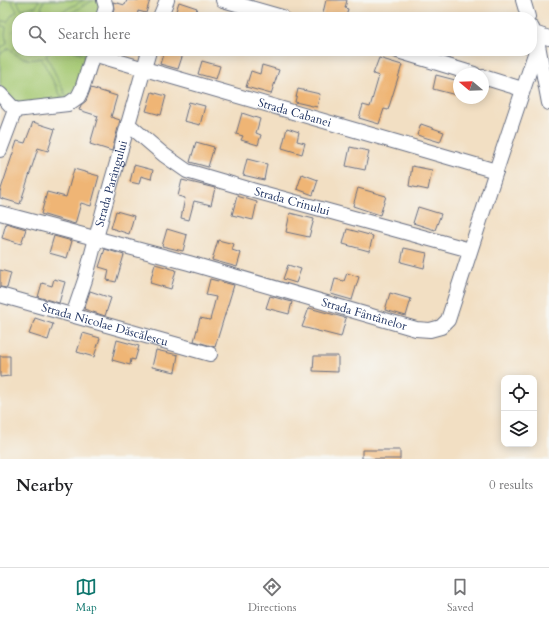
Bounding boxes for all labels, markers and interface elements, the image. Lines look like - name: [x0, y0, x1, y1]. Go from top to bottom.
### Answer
- search box: [12, 12, 537, 56]
- icon: search: [26, 23, 48, 45]
- text: Search here: [58, 24, 131, 44]
- north arrow: [453, 68, 489, 104]
- street label: Strada Cabanei: [256, 94, 334, 131]
- street label: Strada Parângului: [91, 138, 131, 229]
- street label: Strada Crinului: [253, 183, 332, 219]
- street label: Strada Fântânelor: [320, 294, 409, 334]
- street label: Strada Nicolae Dăscălescu: [40, 299, 170, 350]
- map controls: [501, 375, 537, 447]
- button: locate: [501, 375, 537, 411]
- button: layers: [501, 411, 537, 447]
- text: Nearby: [16, 474, 73, 497]
- text: 0 results: [489, 476, 533, 494]
- tab: Map: [75, 576, 97, 615]
- tab: Directions: [248, 576, 296, 615]
- tab: Saved: [447, 576, 474, 615]

